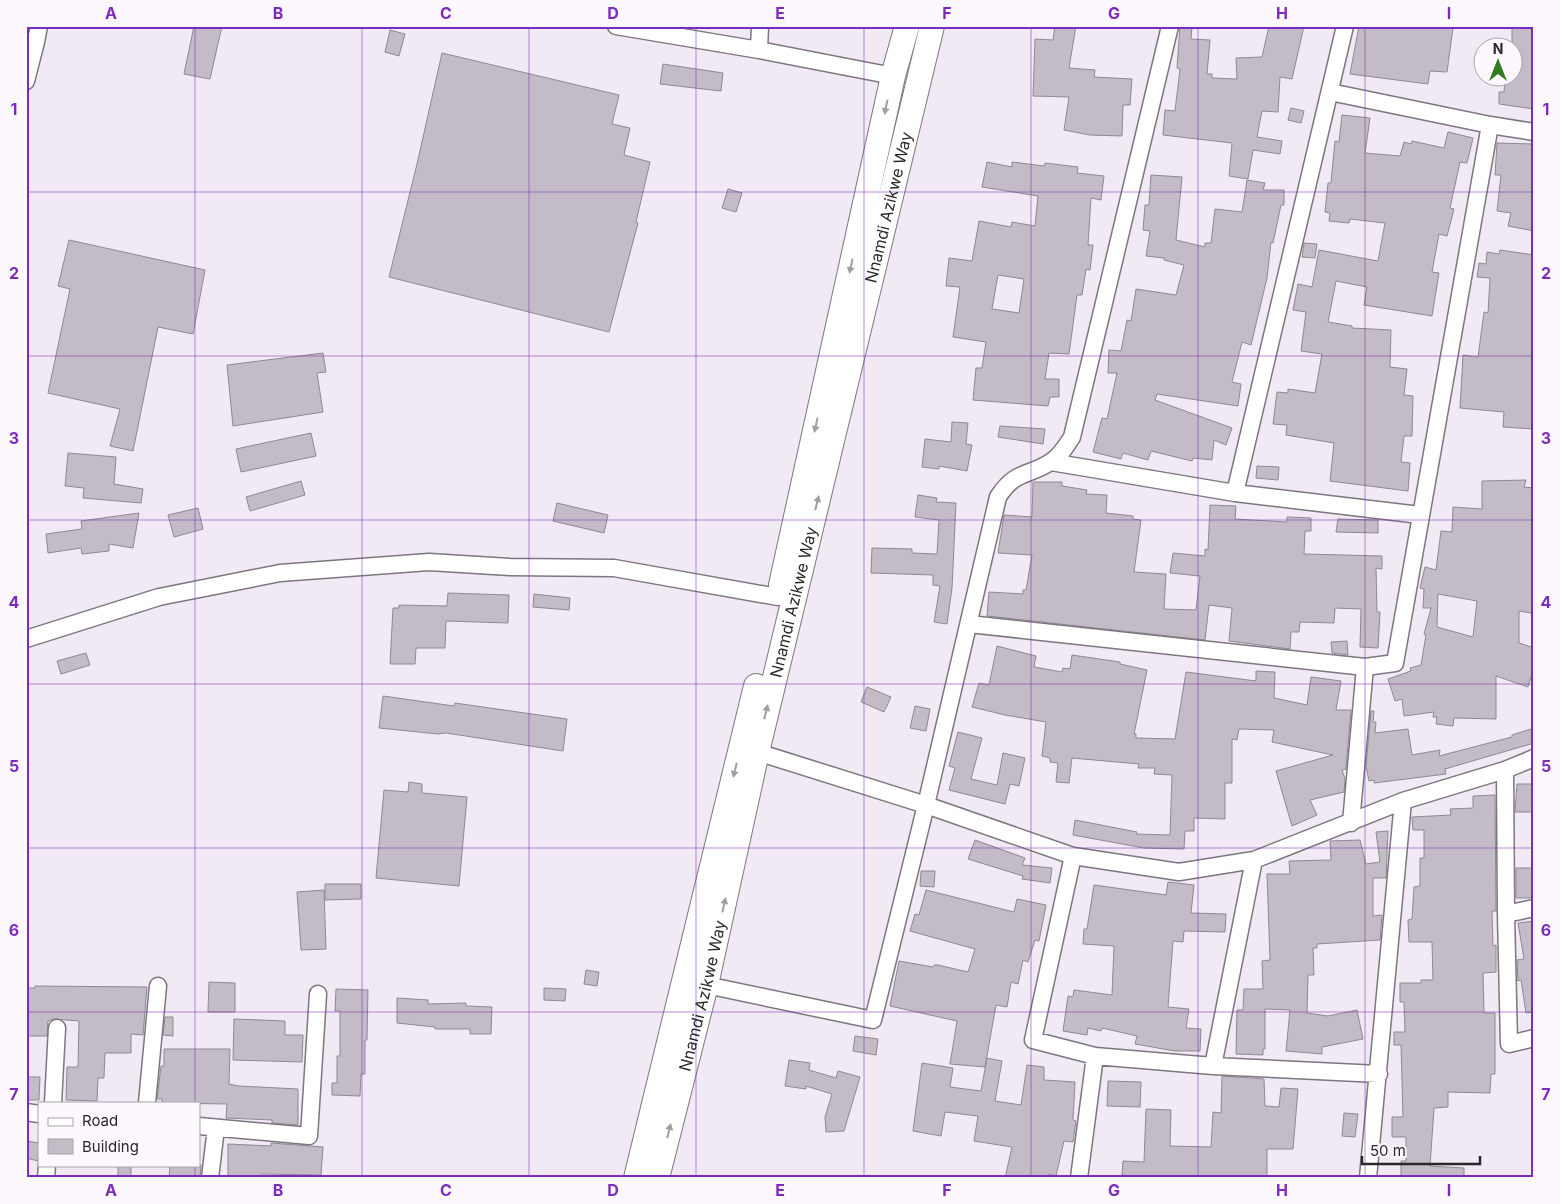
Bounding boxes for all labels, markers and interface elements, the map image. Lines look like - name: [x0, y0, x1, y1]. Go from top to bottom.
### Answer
- text: A: [105, 3, 117, 23]
- text: B: [273, 3, 283, 23]
- text: C: [440, 3, 452, 23]
- text: D: [607, 3, 619, 23]
- text: E: [775, 3, 785, 23]
- text: F: [942, 3, 952, 23]
- text: G: [1108, 3, 1120, 23]
- text: H: [1276, 3, 1288, 23]
- text: I: [1447, 3, 1451, 23]
- north arrow: [1472, 38, 1522, 88]
- text: N: [1493, 40, 1503, 57]
- text: 1: [11, 99, 17, 119]
- text: 1: [1543, 99, 1549, 119]
- one-way arrow: [882, 100, 890, 115]
- street label: Nnamdi Azikwe Way: [860, 130, 916, 285]
- one-way arrow: [847, 258, 855, 274]
- text: 2: [9, 263, 19, 283]
- text: 2: [1541, 263, 1551, 283]
- one-way arrow: [812, 417, 820, 432]
- text: 3: [9, 428, 19, 448]
- text: 3: [1541, 428, 1551, 448]
- one-way arrow: [813, 495, 821, 510]
- street label: Nnamdi Azikwe Way: [765, 524, 821, 679]
- text: 4: [9, 592, 20, 612]
- text: 4: [1541, 592, 1552, 612]
- one-way arrow: [763, 704, 771, 719]
- text: 5: [9, 756, 19, 776]
- text: 5: [1541, 756, 1551, 776]
- one-way arrow: [731, 763, 739, 778]
- one-way arrow: [720, 897, 728, 912]
- street label: Nnamdi Azikwe Way: [675, 918, 730, 1073]
- text: 6: [9, 920, 19, 940]
- text: 6: [1541, 920, 1551, 940]
- text: 7: [9, 1084, 19, 1104]
- text: 7: [1541, 1084, 1551, 1104]
- legend: [38, 1102, 200, 1166]
- text: Road: [82, 1111, 118, 1130]
- one-way arrow: [665, 1123, 673, 1138]
- scale bar: [1362, 1134, 1480, 1166]
- text: Building: [82, 1137, 139, 1156]
- text: 50 m: [1370, 1141, 1406, 1160]
- text: A: [105, 1180, 117, 1200]
- text: B: [273, 1180, 283, 1200]
- text: C: [440, 1180, 452, 1200]
- text: D: [607, 1180, 619, 1200]
- text: E: [775, 1180, 785, 1200]
- text: F: [942, 1180, 952, 1200]
- text: G: [1108, 1180, 1120, 1200]
- text: H: [1276, 1180, 1288, 1200]
- text: I: [1447, 1180, 1451, 1200]

